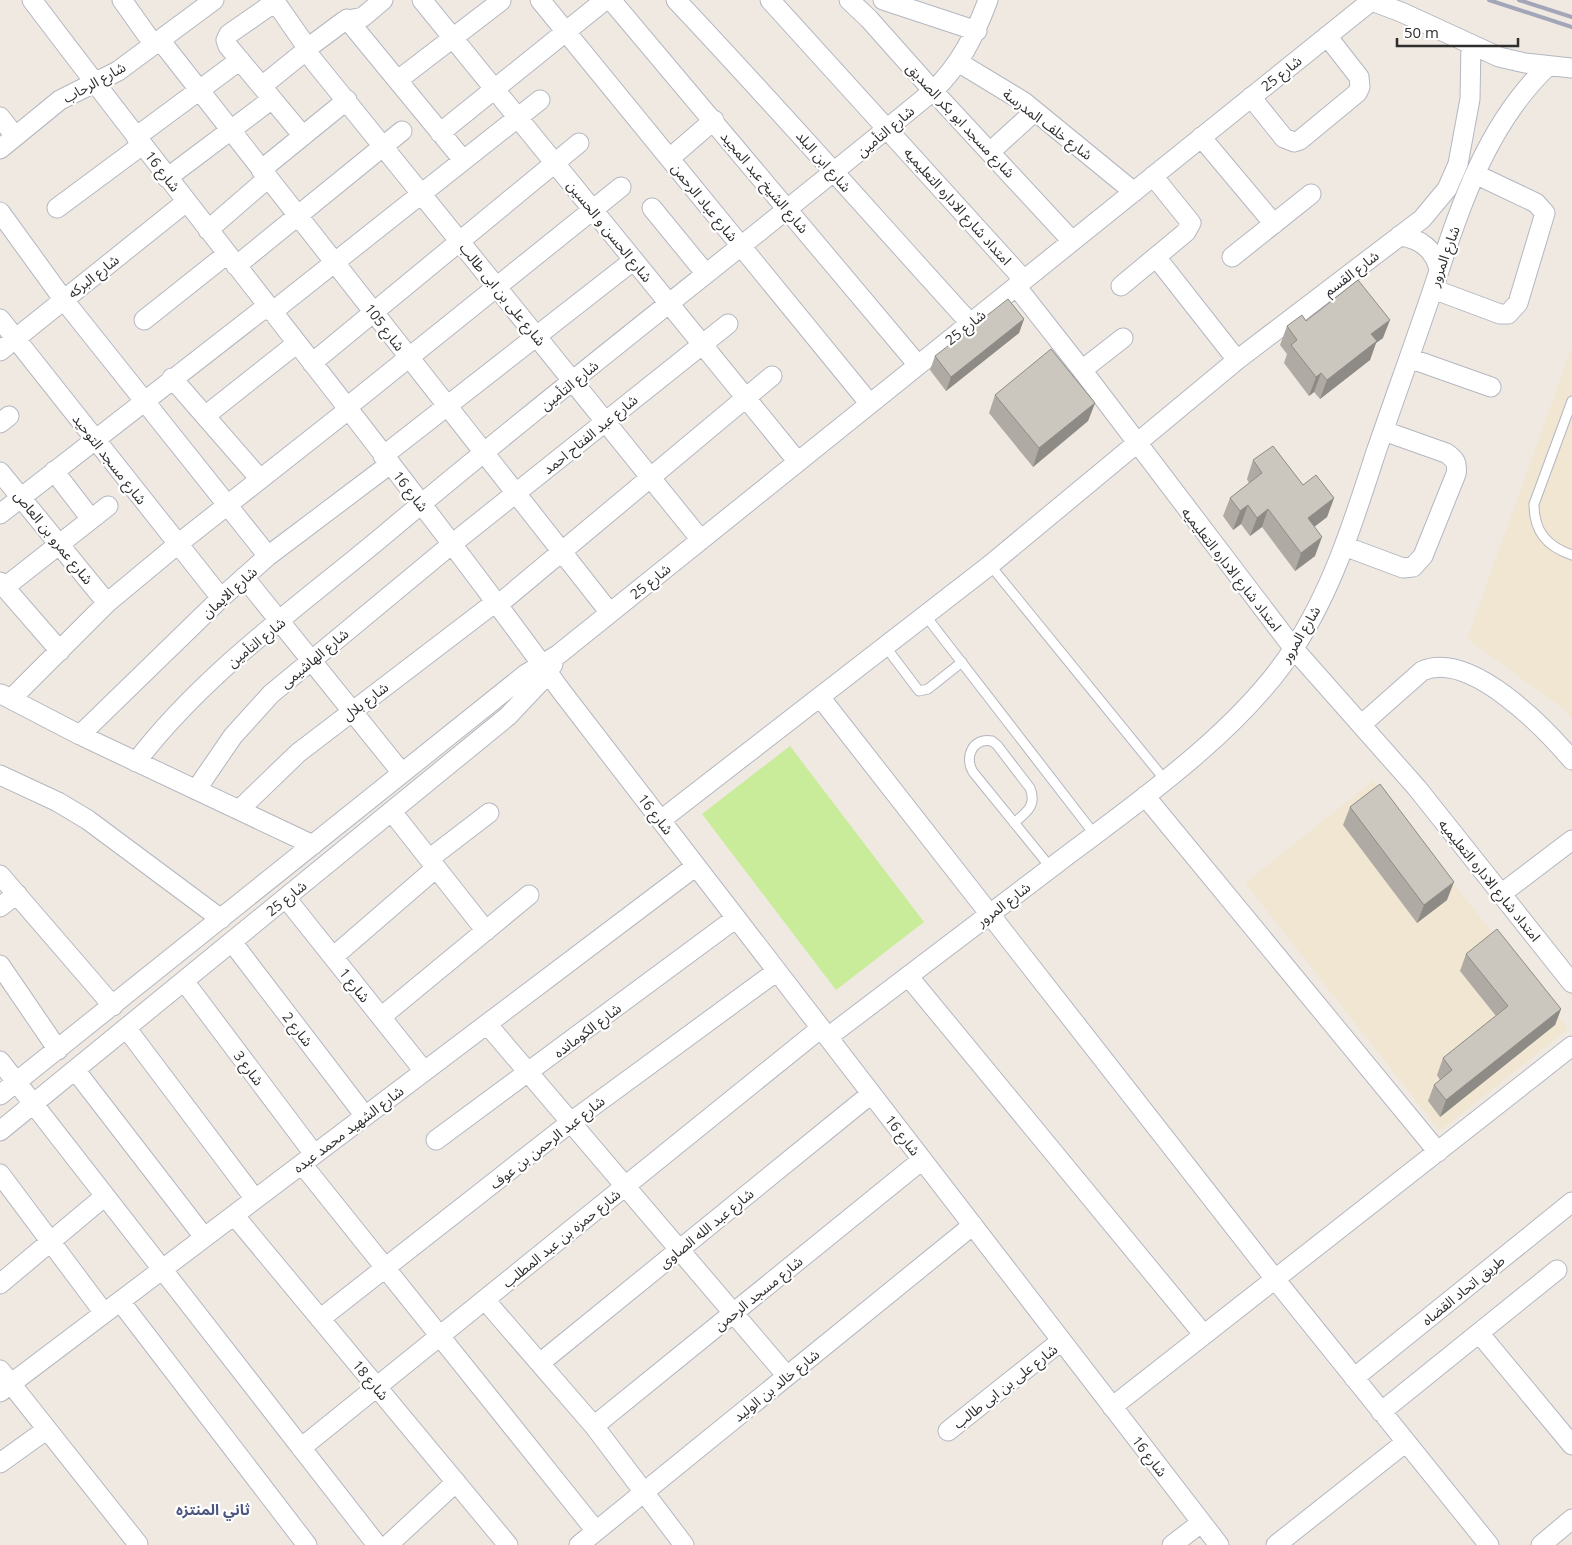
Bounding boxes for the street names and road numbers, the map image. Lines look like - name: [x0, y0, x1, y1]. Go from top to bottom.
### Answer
- street label: شارع 25: [1257, 51, 1306, 97]
- street label: شارع الرحاب: [59, 57, 130, 109]
- street label: شارع مسجد ابو بكر الصديق: [901, 58, 1019, 183]
- street label: شارع خلف المدرسة: [998, 84, 1097, 166]
- street label: شارع التأمين: [852, 101, 919, 162]
- street label: شارع ابن البلد: [791, 126, 856, 197]
- street label: شارع الشيخ عبد المجيد: [715, 127, 813, 238]
- street label: امتداد شارع الاداره التعليميه: [898, 143, 1016, 270]
- street label: شارع 16: [139, 147, 185, 197]
- street label: شارع عباد الرحمن: [666, 159, 743, 246]
- street label: شارع الحسن و الحسين: [562, 176, 657, 287]
- street label: شارع المرور: [1424, 223, 1466, 290]
- street label: شارع على بن ابى طالب: [454, 239, 550, 351]
- street label: شارع القسم: [1319, 246, 1384, 302]
- street label: شارع البركه: [63, 250, 124, 304]
- street label: شارع 105: [359, 299, 409, 356]
- street label: شارع 25: [941, 305, 990, 351]
- street label: شارع التأمين: [536, 356, 603, 416]
- street label: شارع عبد الفتاح احمد: [539, 390, 643, 480]
- street label: شارع مسجد التوحيد: [67, 410, 151, 509]
- street label: شارع 16: [387, 467, 433, 517]
- street label: شارع عمرو بن العاص: [9, 486, 98, 589]
- street label: امتداد شارع الاداره التعليميه: [1176, 503, 1286, 636]
- street label: شارع 25: [626, 559, 675, 605]
- street label: شارع الايمان: [197, 562, 262, 623]
- street label: شارع المرور: [1275, 602, 1326, 668]
- street label: شارع التأمين: [223, 613, 290, 673]
- street label: شارع الهاشيمى: [276, 624, 353, 694]
- street label: شارع بلال: [338, 678, 393, 726]
- street label: شارع 16: [632, 790, 678, 840]
- street label: امتداد شارع الاداره التعليميه: [1433, 815, 1545, 946]
- street label: شارع 25: [262, 876, 311, 922]
- street label: شارع المرور: [971, 877, 1035, 933]
- street label: شارع 1: [334, 964, 375, 1007]
- street label: شارع الكومانده: [549, 998, 626, 1063]
- street label: شارع 2: [277, 1008, 317, 1051]
- street label: شارع 3: [228, 1047, 268, 1090]
- street label: شارع الشهيد محمد عبده: [289, 1081, 408, 1178]
- street label: شارع عبد الرحمن بن عوف: [486, 1091, 610, 1194]
- street label: شارع 16: [879, 1111, 925, 1161]
- street label: شارع حمزه بن عبد المطلب: [498, 1184, 625, 1293]
- street label: شارع عبد الله الصاوى: [655, 1184, 759, 1274]
- street label: شارع مسجد الرحمن: [710, 1251, 807, 1336]
- street label: طريق اتحاد القضاه: [1418, 1251, 1509, 1330]
- street label: شارع على بن ابى طالب: [949, 1339, 1062, 1434]
- street label: شارع خالد بن الوليد: [729, 1344, 824, 1427]
- street label: شارع 18: [347, 1356, 393, 1405]
- street label: شارع 16: [1126, 1432, 1172, 1482]

